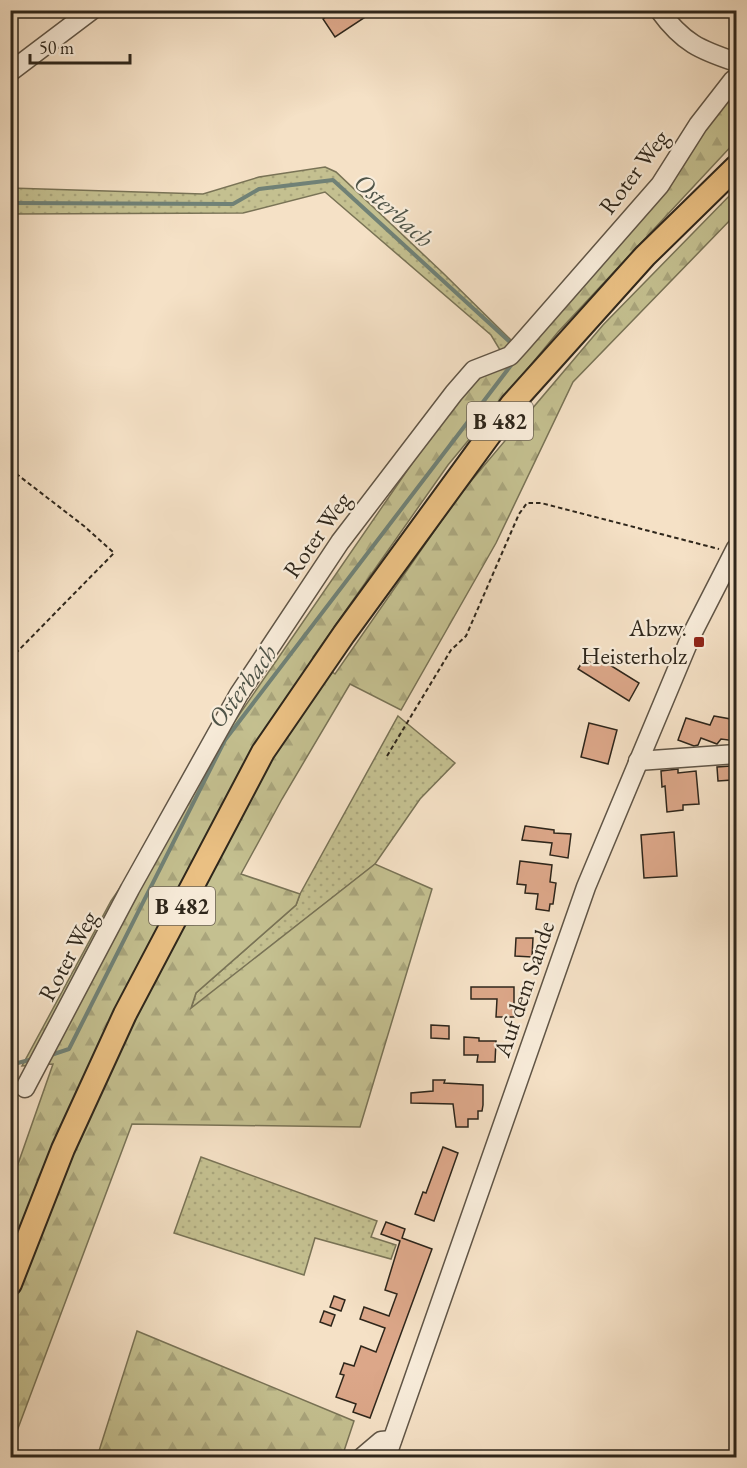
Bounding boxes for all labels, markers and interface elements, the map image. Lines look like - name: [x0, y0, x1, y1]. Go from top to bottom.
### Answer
- scale bar: [30, 27, 130, 65]
- text: 50 m: [39, 36, 74, 59]
- street label: Roter Weg: [592, 123, 676, 220]
- water label: Osterbach: [347, 165, 441, 255]
- road number: B 482: [467, 402, 533, 440]
- street label: Roter Weg: [276, 485, 358, 584]
- place label: Abzw. Heisterholz: [581, 612, 687, 671]
- marker: Abzw. Heisterholz: [692, 635, 706, 649]
- water label: Osterbach: [199, 637, 285, 735]
- road number: B 482: [149, 887, 215, 925]
- street label: Roter Weg: [31, 905, 105, 1006]
- street label: Auf dem Sande: [485, 917, 561, 1062]

